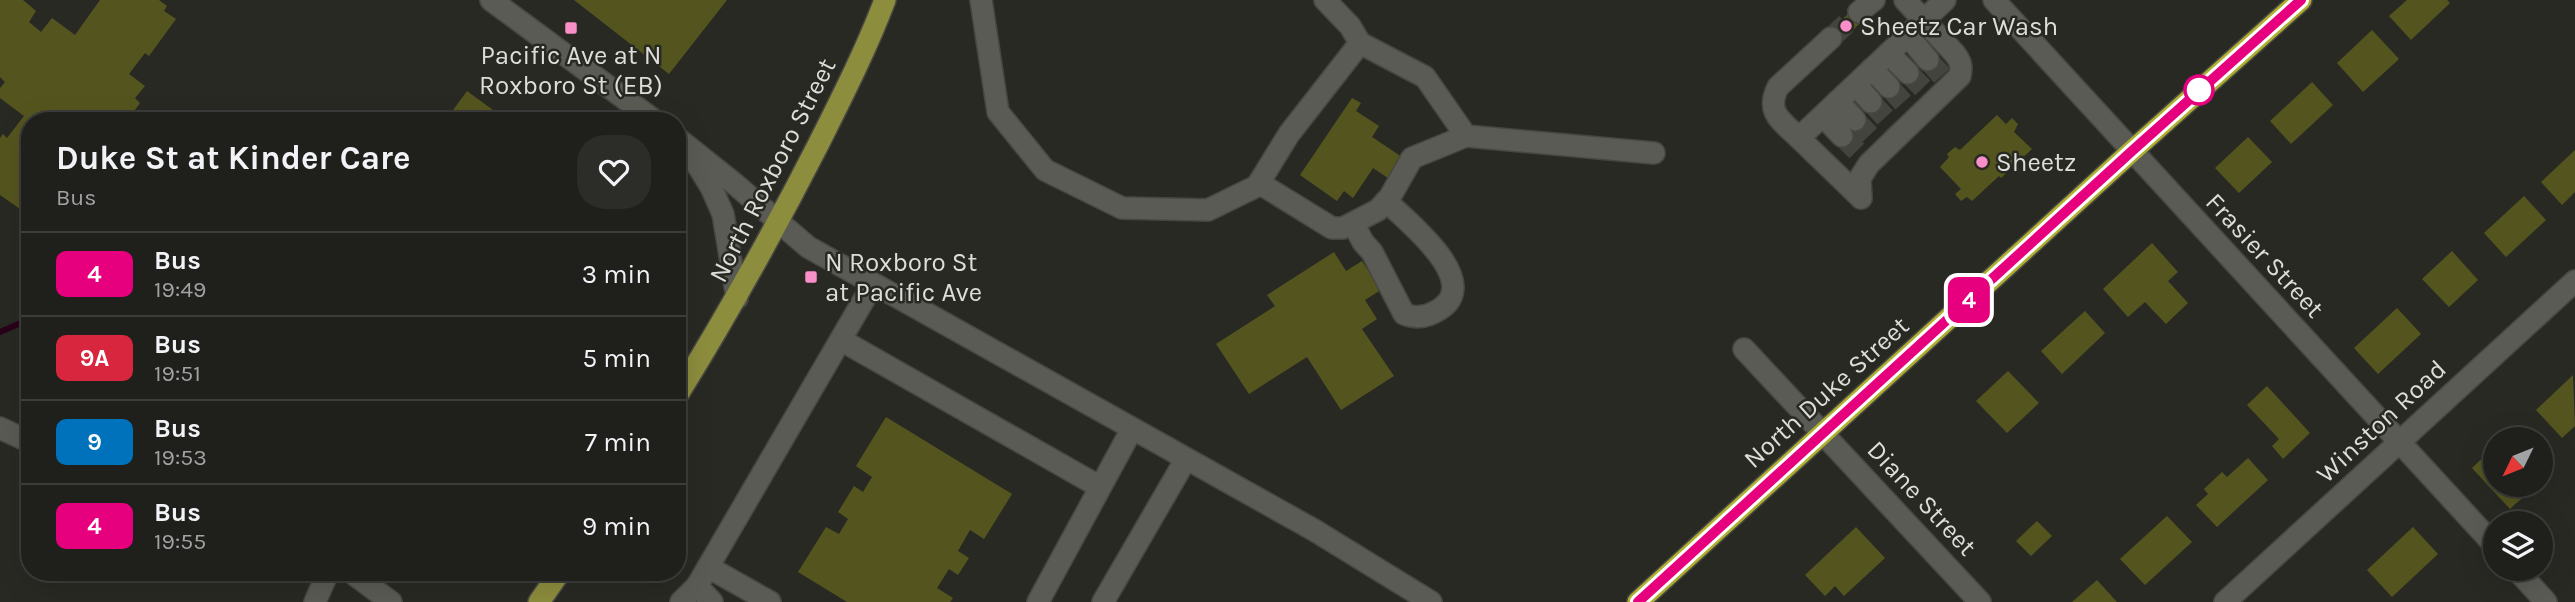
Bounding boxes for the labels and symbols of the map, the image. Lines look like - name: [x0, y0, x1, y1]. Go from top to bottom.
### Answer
- place label: Sheetz Car Wash: [1860, 11, 2058, 42]
- marker: Sheetz Car Wash: [1838, 18, 1854, 34]
- marker: Pacific Ave at N Roxboro St (EB): [563, 20, 579, 36]
- place label: Pacific Ave at N Roxboro St (EB): [479, 40, 663, 101]
- street label: North Roxboro Street: [703, 53, 842, 287]
- unlabelled marker: [2184, 75, 2214, 105]
- place label: Sheetz: [1996, 147, 2076, 178]
- marker: Sheetz: [1974, 154, 1990, 170]
- street label: Frasier Street: [2199, 187, 2330, 324]
- place label: N Roxboro St at Pacific Ave: [825, 247, 982, 308]
- marker: N Roxboro St at Pacific Ave: [803, 269, 819, 285]
- line badge: 4: [1946, 277, 1992, 323]
- street label: North Duke Street: [1737, 310, 1915, 475]
- street label: Winston Road: [2310, 353, 2453, 489]
- north arrow: [2483, 427, 2553, 497]
- street label: Diane Street: [1861, 434, 1983, 562]

